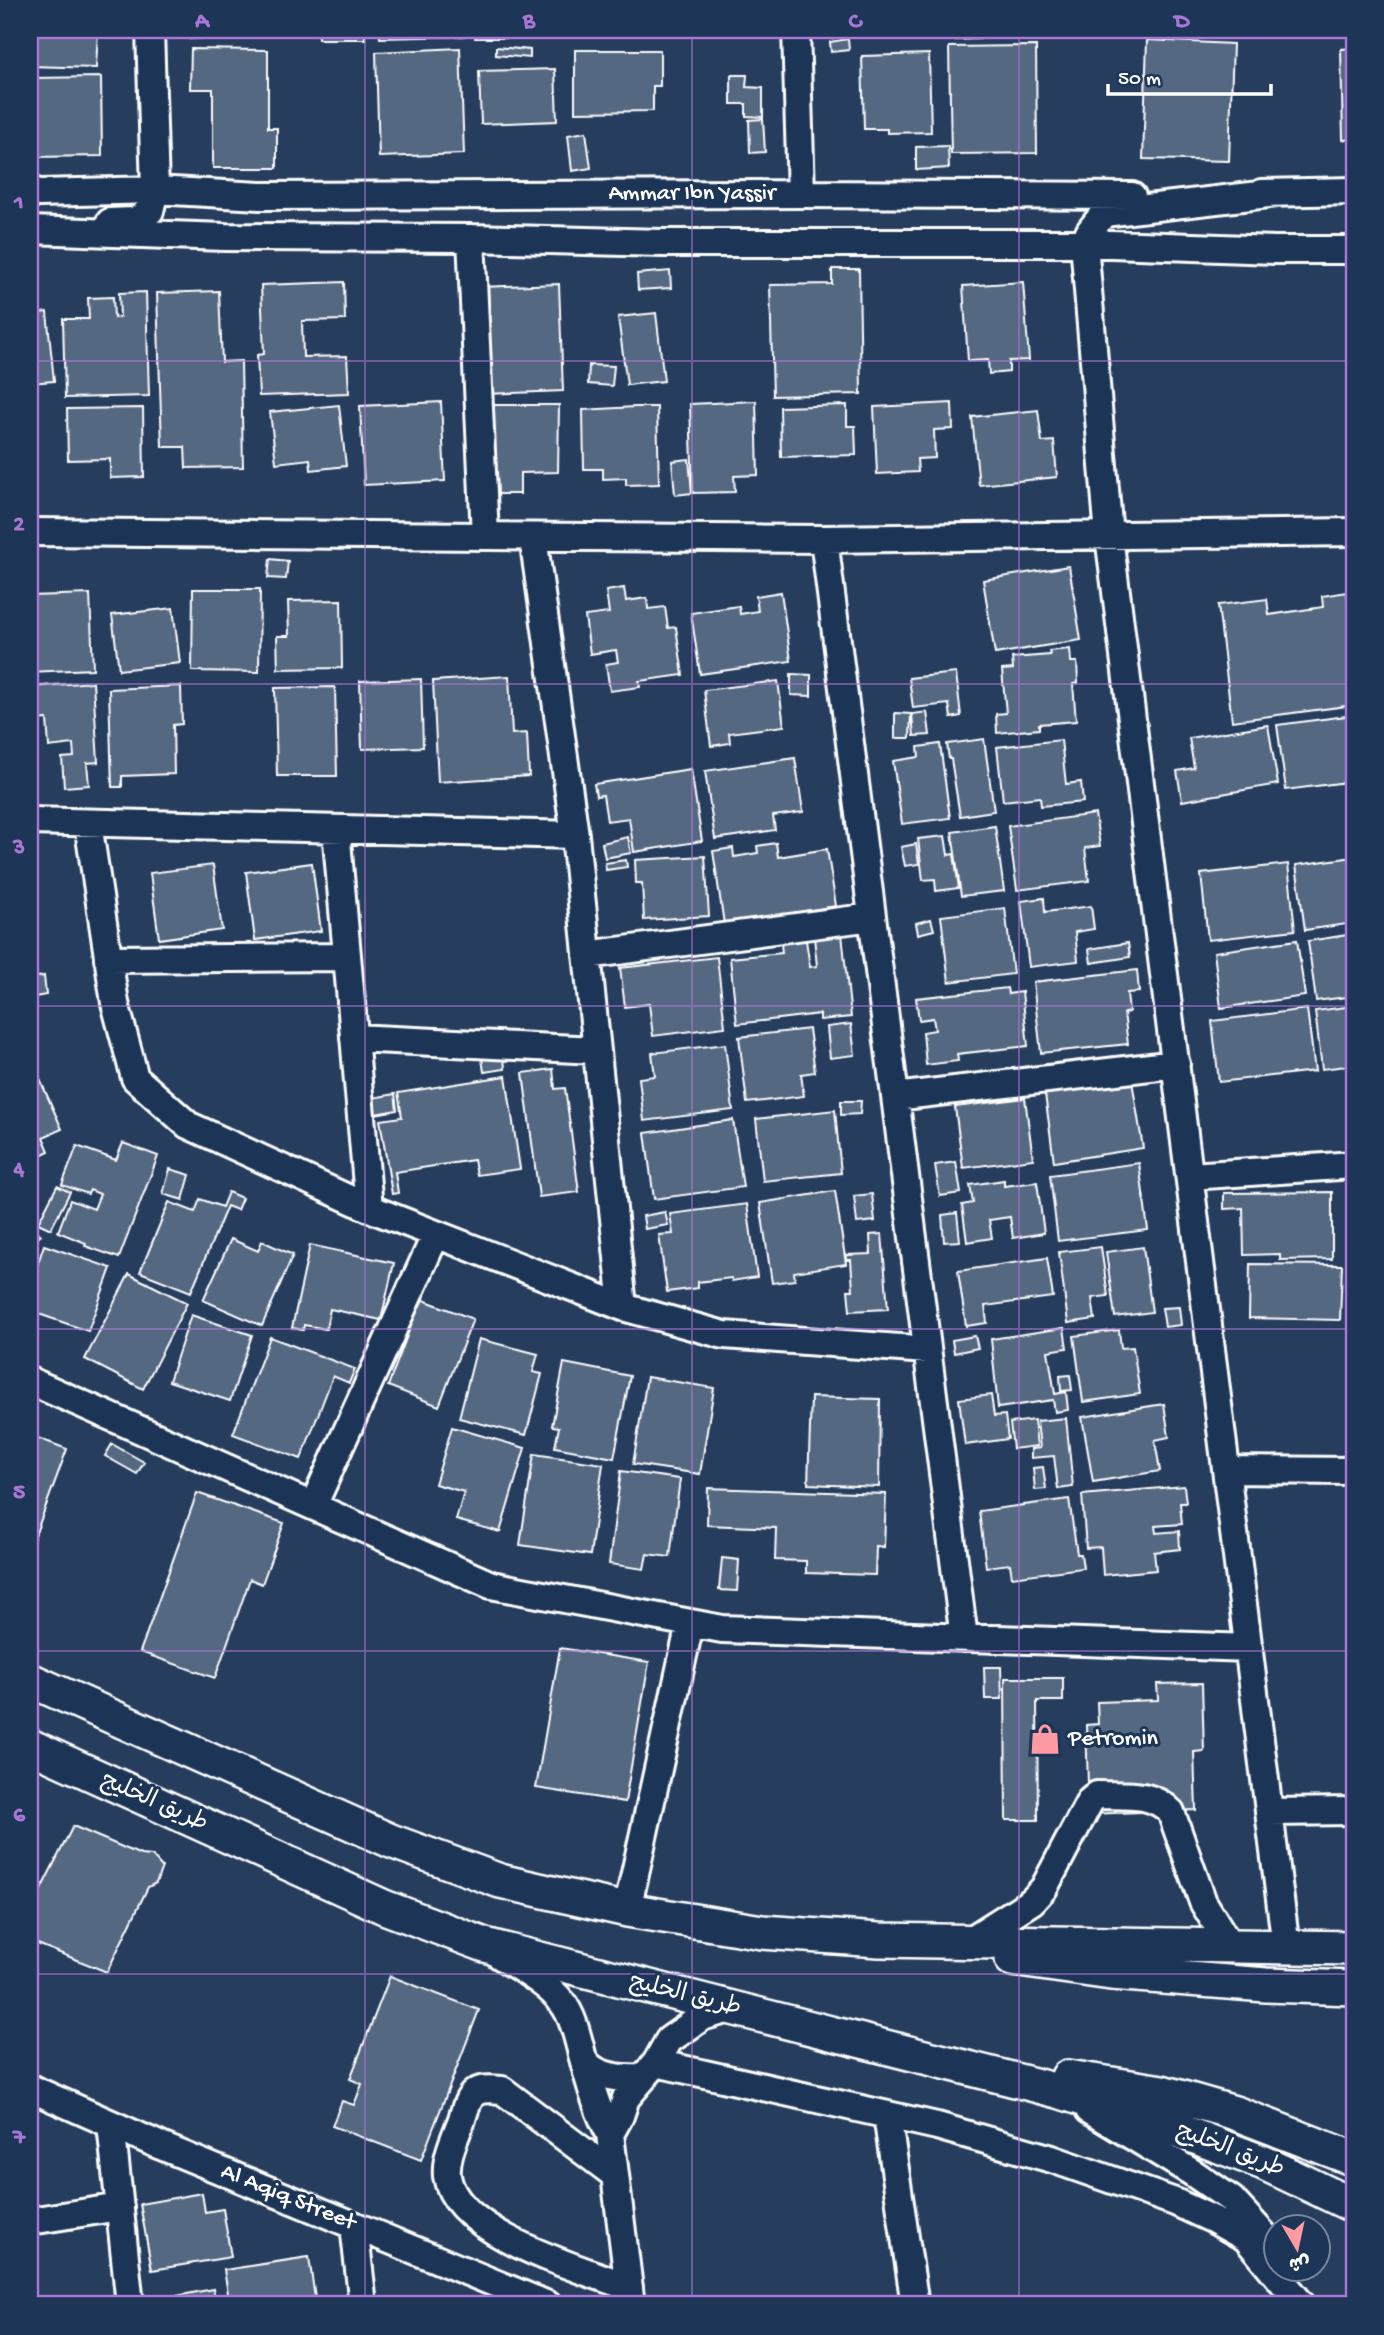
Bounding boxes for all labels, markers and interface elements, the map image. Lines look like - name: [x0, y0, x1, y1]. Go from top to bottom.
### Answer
- text: A: [194, 9, 210, 36]
- text: B: [522, 9, 536, 36]
- text: C: [849, 9, 864, 36]
- text: D: [1173, 9, 1191, 36]
- scale bar: [1108, 52, 1270, 96]
- text: 50 m: [1118, 68, 1161, 93]
- street label: Ammar Ibn Yassir: [608, 180, 778, 209]
- text: 1: [13, 190, 24, 217]
- text: 2: [13, 512, 25, 539]
- text: 3: [12, 835, 25, 862]
- text: 4: [13, 1157, 25, 1184]
- text: 5: [13, 1480, 25, 1507]
- shop icon: Petromin: [1028, 1722, 1062, 1756]
- place label: Petromin: [1067, 1725, 1159, 1754]
- street label: طريق الخليج: [96, 1767, 212, 1839]
- text: 6: [13, 1803, 26, 1830]
- street label: طريق الخليج: [626, 1968, 744, 2024]
- street label: طريق الخليج: [1172, 2117, 1288, 2185]
- text: 7: [12, 2125, 26, 2152]
- street label: Al Aqiq Street: [216, 2158, 362, 2239]
- north arrow: [1262, 2212, 1332, 2282]
- text: ش: [1287, 2248, 1311, 2274]

